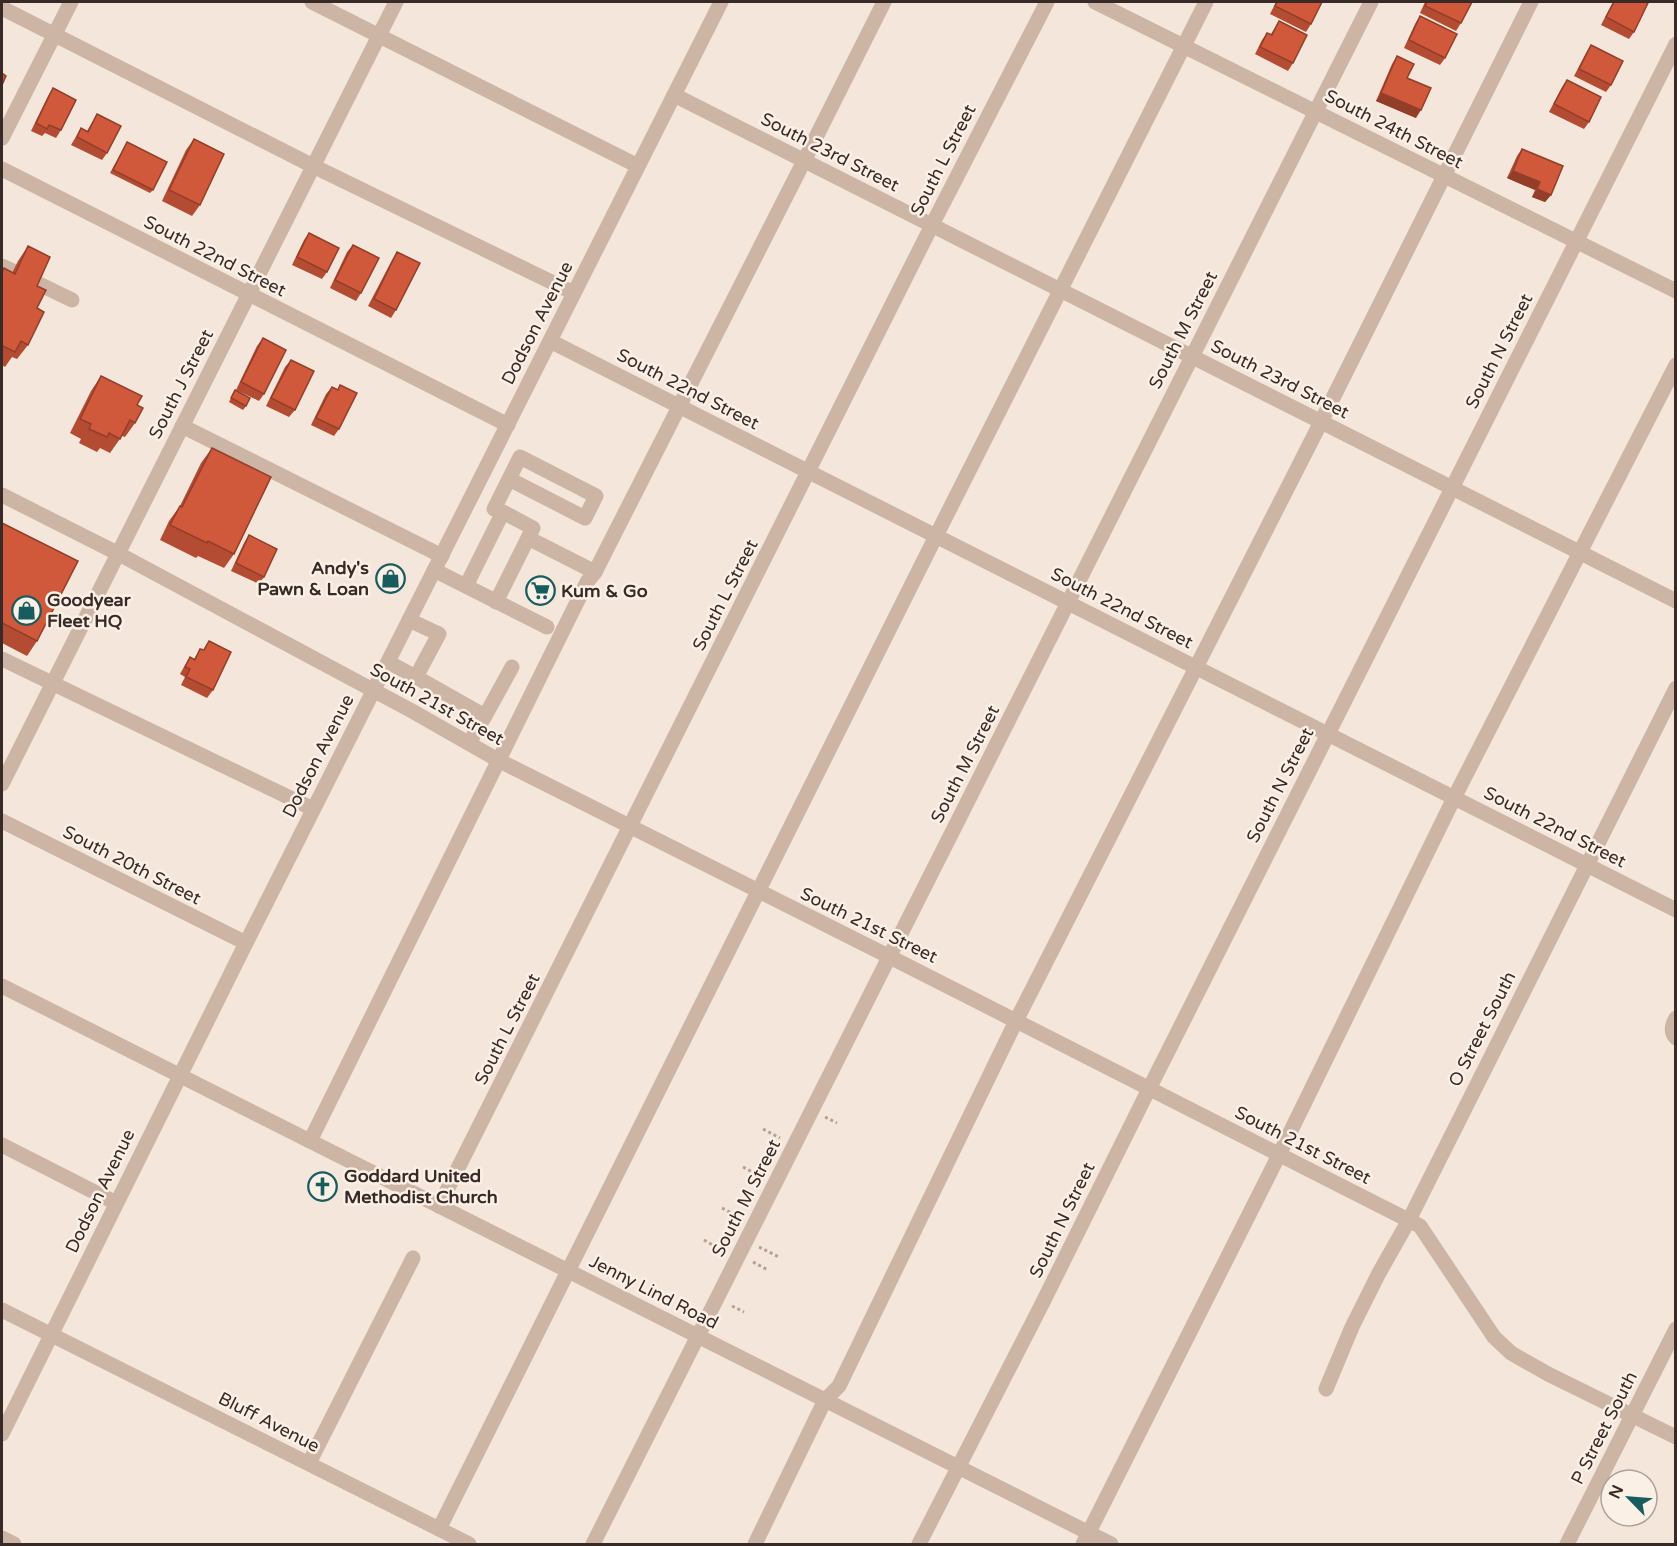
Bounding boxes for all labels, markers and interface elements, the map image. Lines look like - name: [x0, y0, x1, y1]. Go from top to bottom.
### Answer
- street label: South 24th Street: [1321, 85, 1467, 173]
- street label: South L Street: [906, 101, 981, 219]
- street label: South 23rd Street: [757, 108, 903, 196]
- street label: South 22nd Street: [140, 211, 290, 301]
- street label: Dodson Avenue: [497, 258, 577, 388]
- street label: South M Street: [1144, 267, 1222, 392]
- street label: South N Street: [1461, 290, 1537, 412]
- street label: South J Street: [144, 325, 218, 442]
- street label: South 23rd Street: [1207, 335, 1353, 423]
- street label: South 22nd Street: [613, 344, 763, 434]
- street label: South L Street: [688, 536, 763, 654]
- place label: Andy's Pawn & Loan: [257, 557, 369, 600]
- shop icon: Andy's Pawn & Loan: [374, 562, 406, 594]
- street label: South 22nd Street: [1047, 563, 1197, 653]
- supermarket icon: Kum & Go: [524, 575, 556, 607]
- place label: Kum & Go: [561, 580, 648, 602]
- place label: Goodyear Fleet HQ: [47, 589, 132, 632]
- shop icon: Goodyear Fleet HQ: [10, 594, 42, 626]
- street label: South 21st Street: [366, 658, 508, 750]
- street label: Dodson Avenue: [278, 691, 358, 821]
- street label: South M Street: [926, 701, 1004, 826]
- street label: South N Street: [1242, 724, 1318, 846]
- street label: South 22nd Street: [1480, 782, 1630, 872]
- street label: South 20th Street: [59, 821, 205, 909]
- street label: South 21st Street: [797, 882, 941, 968]
- street label: O Street South: [1444, 968, 1520, 1090]
- street label: South L Street: [470, 970, 545, 1088]
- street label: South 21st Street: [1231, 1101, 1375, 1189]
- street label: Dodson Avenue: [60, 1125, 140, 1257]
- street label: South M Street: [707, 1135, 785, 1260]
- street label: South N Street: [1024, 1158, 1100, 1281]
- place label: Goddard United Methodist Church: [344, 1165, 498, 1208]
- church icon: Goddard United Methodist Church: [307, 1170, 339, 1202]
- street label: Jenny Lind Road: [586, 1250, 722, 1334]
- street label: P Street South: [1566, 1368, 1642, 1488]
- street label: Bluff Avenue: [215, 1387, 323, 1457]
- north arrow: [1599, 1468, 1659, 1528]
- text: N: [1605, 1482, 1628, 1502]

